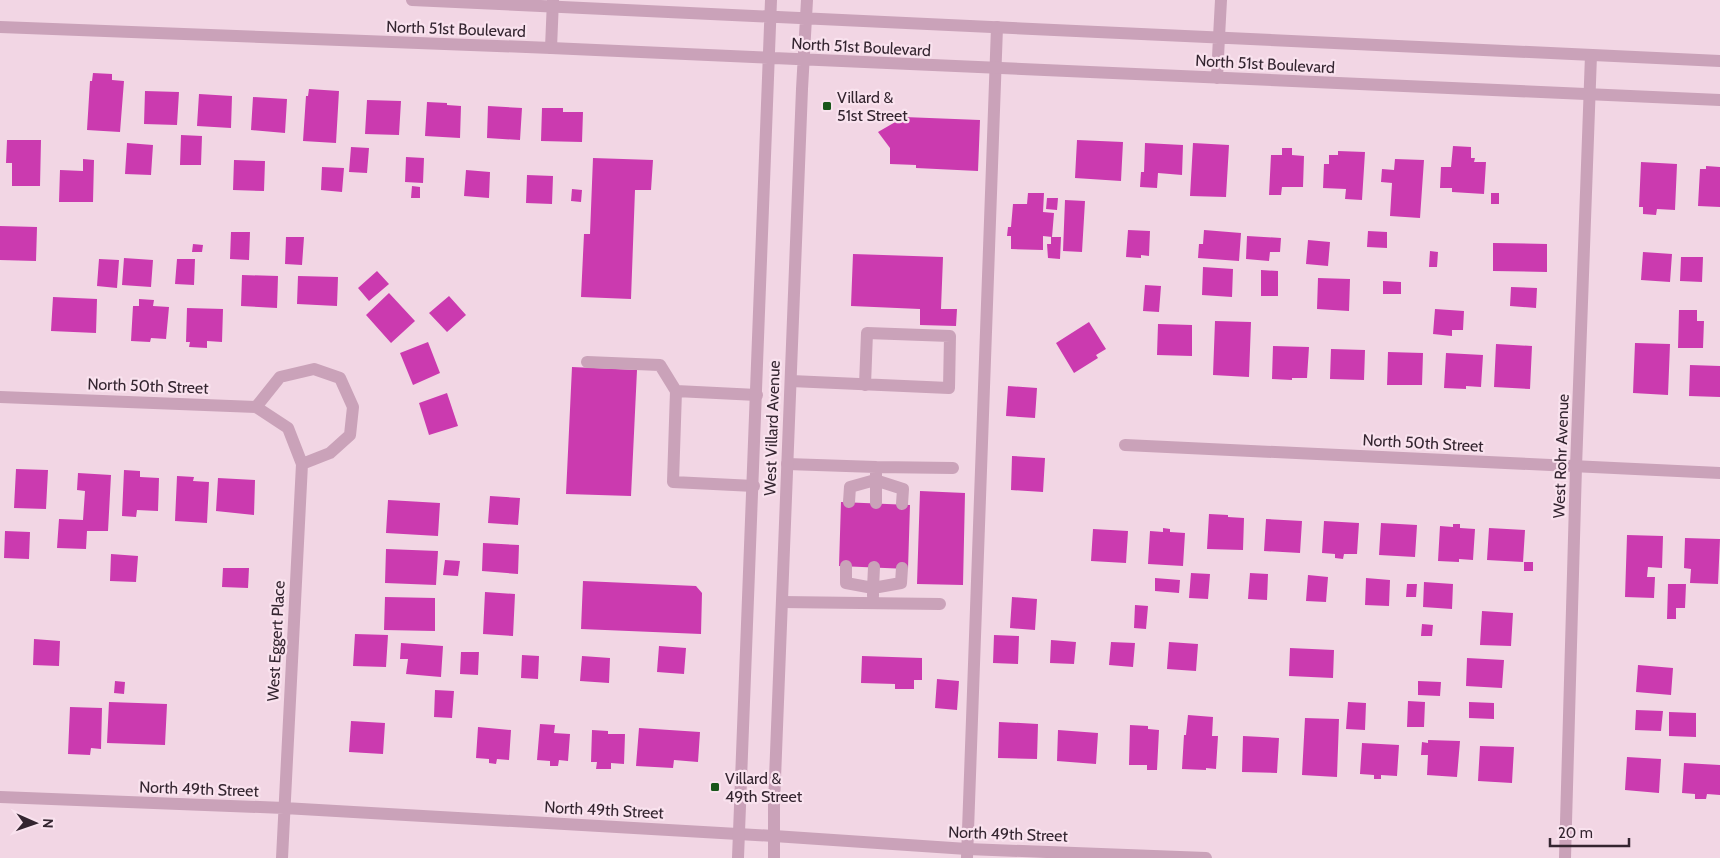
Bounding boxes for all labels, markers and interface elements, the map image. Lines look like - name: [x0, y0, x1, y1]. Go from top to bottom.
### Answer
- street label: North 51st Boulevard: [386, 17, 526, 41]
- street label: North 51st Boulevard: [791, 34, 931, 60]
- street label: North 51st Boulevard: [1195, 51, 1335, 77]
- place label: Villard & 51st Street: [837, 88, 908, 125]
- marker: Villard & 51st Street: [821, 100, 833, 112]
- street label: West Villard Avenue: [760, 360, 784, 496]
- street label: North 50th Street: [87, 374, 209, 398]
- street label: West Rohr Avenue: [1549, 393, 1573, 519]
- street label: North 50th Street: [1362, 430, 1485, 456]
- street label: West Eggert Place: [263, 580, 289, 702]
- place label: Villard & 49th Street: [725, 769, 803, 806]
- street label: North 49th Street: [139, 777, 260, 801]
- marker: Villard & 49th Street: [709, 781, 721, 793]
- street label: North 49th Street: [544, 797, 665, 823]
- north arrow: [10, 798, 60, 848]
- scale bar: [1550, 816, 1629, 848]
- text: N: [39, 818, 57, 829]
- street label: North 49th Street: [948, 822, 1069, 846]
- text: 20 m: [1558, 824, 1593, 842]

